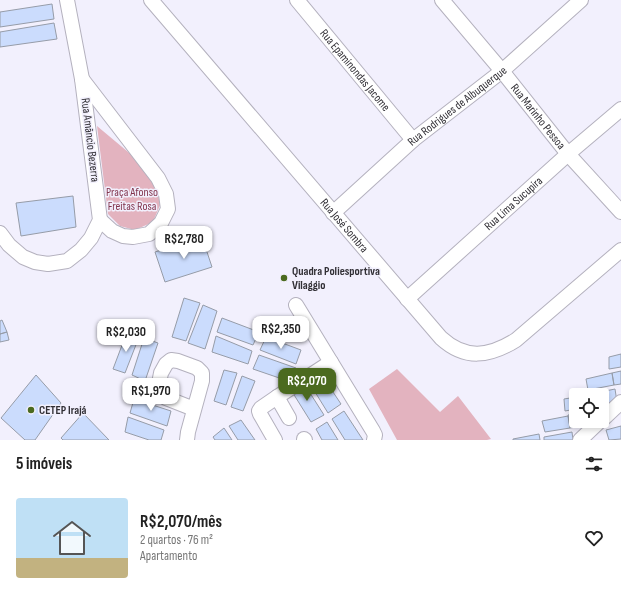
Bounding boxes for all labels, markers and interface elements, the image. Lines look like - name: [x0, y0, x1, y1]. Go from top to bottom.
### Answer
- street label: Rua Epaminondas Jacome: [317, 26, 394, 114]
- street label: Rua Rodrigues de Albuquerque: [404, 63, 510, 149]
- street label: Rua Marinho Pessoa: [507, 81, 569, 153]
- street label: Rua Amâncio Bezerra: [77, 97, 103, 183]
- street label: Rua Lima Sucupira: [481, 173, 546, 233]
- park label: Praça Afonso Freitas Rosa: [106, 185, 158, 214]
- street label: Rua José Sombra: [317, 195, 372, 256]
- pin: R$2,780: [147, 226, 221, 260]
- text: R$2,780: [164, 231, 204, 247]
- place label: Quadra Poliesportiva Vilaggio: [292, 264, 380, 293]
- marker: Quadra Poliesportiva Vilaggio: [279, 273, 289, 283]
- pin: R$2,350: [244, 316, 318, 350]
- pin: R$2,030: [89, 319, 163, 353]
- text: R$2,350: [261, 321, 301, 337]
- text: R$2,030: [106, 324, 146, 340]
- pin: R$2,070: [270, 368, 344, 402]
- text: R$2,070: [287, 373, 327, 389]
- pin: R$1,970: [114, 378, 188, 412]
- text: R$1,970: [131, 383, 171, 399]
- map controls: [569, 388, 609, 428]
- button: locate: [569, 388, 609, 428]
- place label: CETEP Irajá: [39, 403, 87, 418]
- marker: CETEP Irajá: [26, 405, 36, 415]
- icon: filters: [583, 453, 605, 475]
- text: 5 imóveis: [16, 454, 72, 474]
- text: R$2,070/mês: [140, 512, 222, 532]
- icon: home: [48, 514, 96, 562]
- icon: heart: [583, 527, 605, 549]
- text: 2 quartos · 76 m²: [140, 532, 213, 548]
- text: Apartamento: [140, 548, 197, 564]

